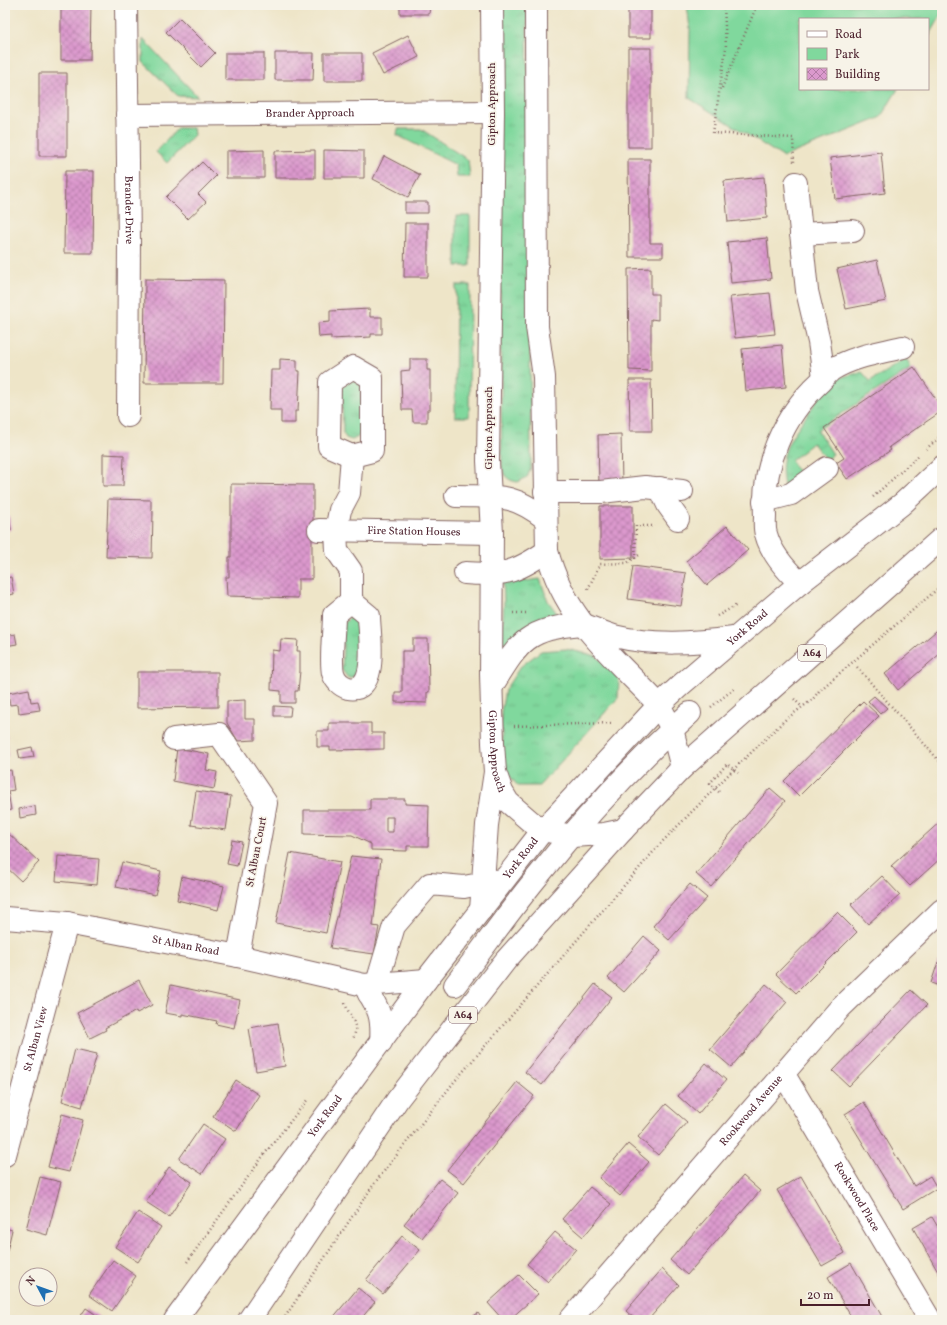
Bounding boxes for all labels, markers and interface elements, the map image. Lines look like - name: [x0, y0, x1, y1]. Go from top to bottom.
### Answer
- legend: [799, 18, 929, 90]
- text: Road: [835, 27, 862, 43]
- text: Park: [835, 47, 860, 63]
- street label: Gipton Approach: [485, 62, 500, 146]
- text: Building: [835, 67, 880, 83]
- street label: Brander Approach: [265, 106, 355, 121]
- street label: Brander Drive: [121, 176, 137, 244]
- street label: Gipton Approach: [482, 386, 497, 470]
- street label: Fire Station Houses: [367, 523, 461, 540]
- street label: York Road: [724, 606, 771, 650]
- road number: A64: [798, 645, 826, 661]
- street label: Gipton Approach: [485, 710, 509, 795]
- street label: St Alban Court: [243, 816, 271, 888]
- street label: York Road: [500, 834, 542, 882]
- street label: St Alban Road: [151, 932, 221, 960]
- street label: St Alban View: [20, 1004, 52, 1073]
- road number: A64: [449, 1007, 477, 1023]
- street label: Rookwood Avenue: [716, 1072, 786, 1149]
- street label: York Road: [305, 1092, 346, 1141]
- street label: Rookwood Place: [830, 1159, 883, 1234]
- north arrow: [18, 1267, 58, 1307]
- text: N: [23, 1273, 40, 1289]
- scale bar: [801, 1281, 869, 1307]
- text: 20 m: [807, 1288, 834, 1304]

